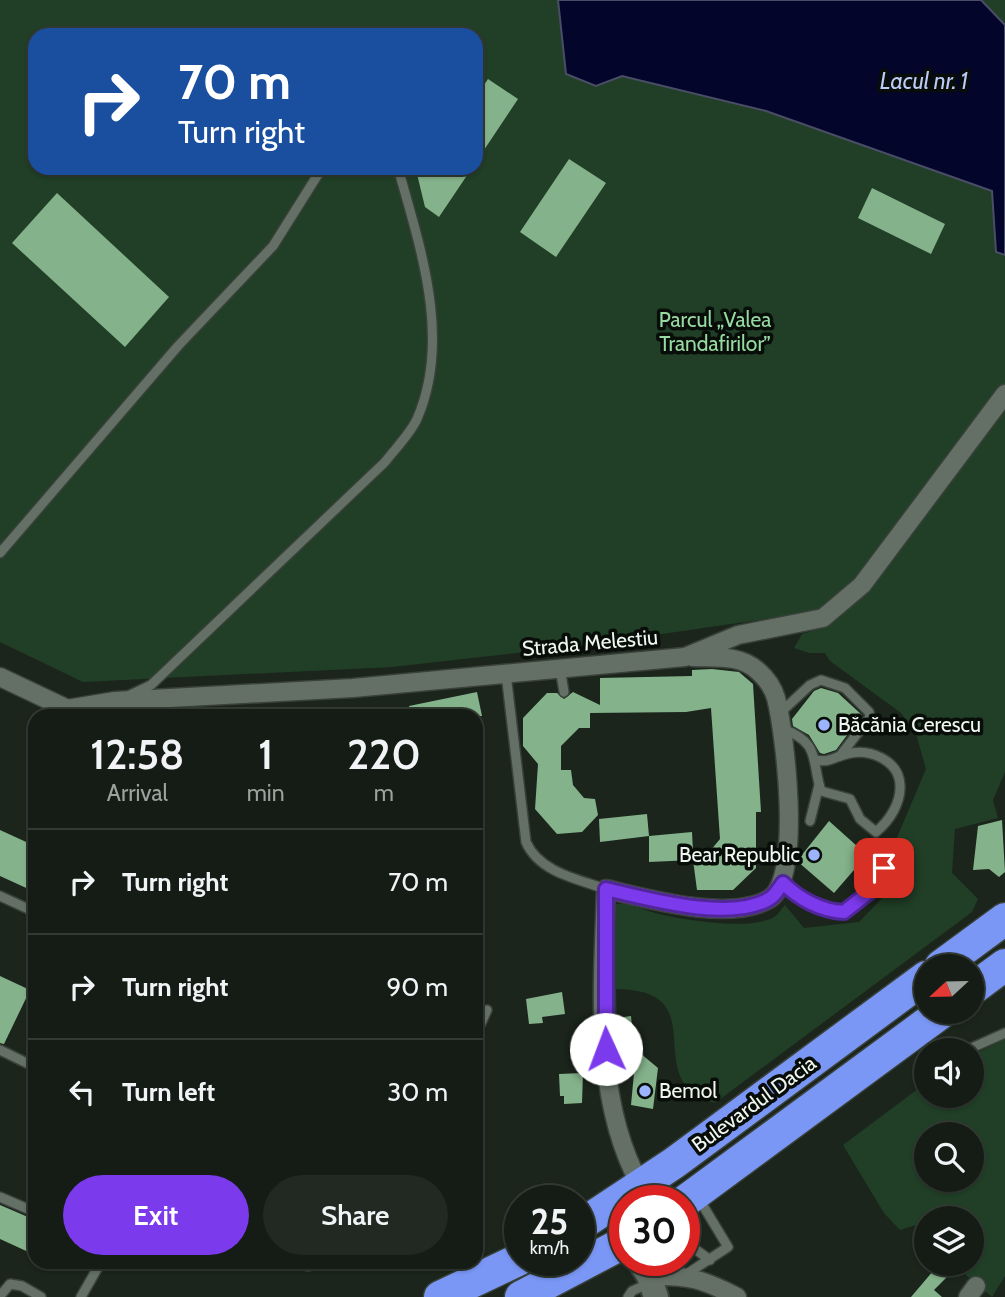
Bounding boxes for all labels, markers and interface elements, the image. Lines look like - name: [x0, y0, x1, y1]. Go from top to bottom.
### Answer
- text: 70 m: [178, 52, 291, 111]
- icon: right: [63, 56, 154, 147]
- water label: Lacul nr. 1: [880, 67, 968, 95]
- text: Turn right: [178, 112, 305, 151]
- park label: Parcul „Valea Trandafirilor”: [659, 307, 771, 356]
- street label: Strada Melestiu: [521, 624, 659, 661]
- place label: Băcănia Cerescu: [838, 712, 981, 737]
- marker: Băcănia Cerescu: [816, 717, 832, 733]
- text: 12:58: [90, 728, 184, 780]
- text: 1: [258, 728, 273, 780]
- text: 220: [347, 728, 421, 780]
- text: Arrival: [107, 779, 168, 807]
- text: min: [247, 779, 285, 807]
- text: m: [374, 779, 394, 807]
- pin: [854, 838, 914, 898]
- place label: Bear Republic: [679, 842, 800, 867]
- marker: Bear Republic: [806, 847, 822, 863]
- icon: arrive: [865, 849, 903, 887]
- icon: right: [63, 863, 101, 901]
- text: Turn right: [122, 866, 228, 898]
- text: 70 m: [388, 866, 448, 898]
- north arrow: [914, 954, 984, 1024]
- map controls: [914, 954, 984, 1276]
- icon: right: [63, 968, 101, 1006]
- text: Turn right: [122, 971, 228, 1003]
- text: 90 m: [386, 971, 448, 1003]
- position arrow: [569, 1012, 643, 1086]
- button: sound: [914, 1038, 984, 1108]
- street label: Bulevardul Dacia: [687, 1050, 821, 1157]
- icon: left: [63, 1073, 101, 1111]
- text: Turn left: [122, 1076, 215, 1108]
- text: 30 m: [387, 1076, 448, 1108]
- place label: Bemol: [659, 1078, 717, 1103]
- marker: Bemol: [637, 1083, 653, 1099]
- button: search: [914, 1122, 984, 1192]
- button: Exit: [63, 1175, 249, 1255]
- button: Share: [263, 1175, 448, 1255]
- speed limit sign: 30: [609, 1185, 700, 1276]
- text: 25: [531, 1200, 568, 1243]
- button: layers: [914, 1206, 984, 1276]
- text: km/h: [530, 1237, 569, 1259]

